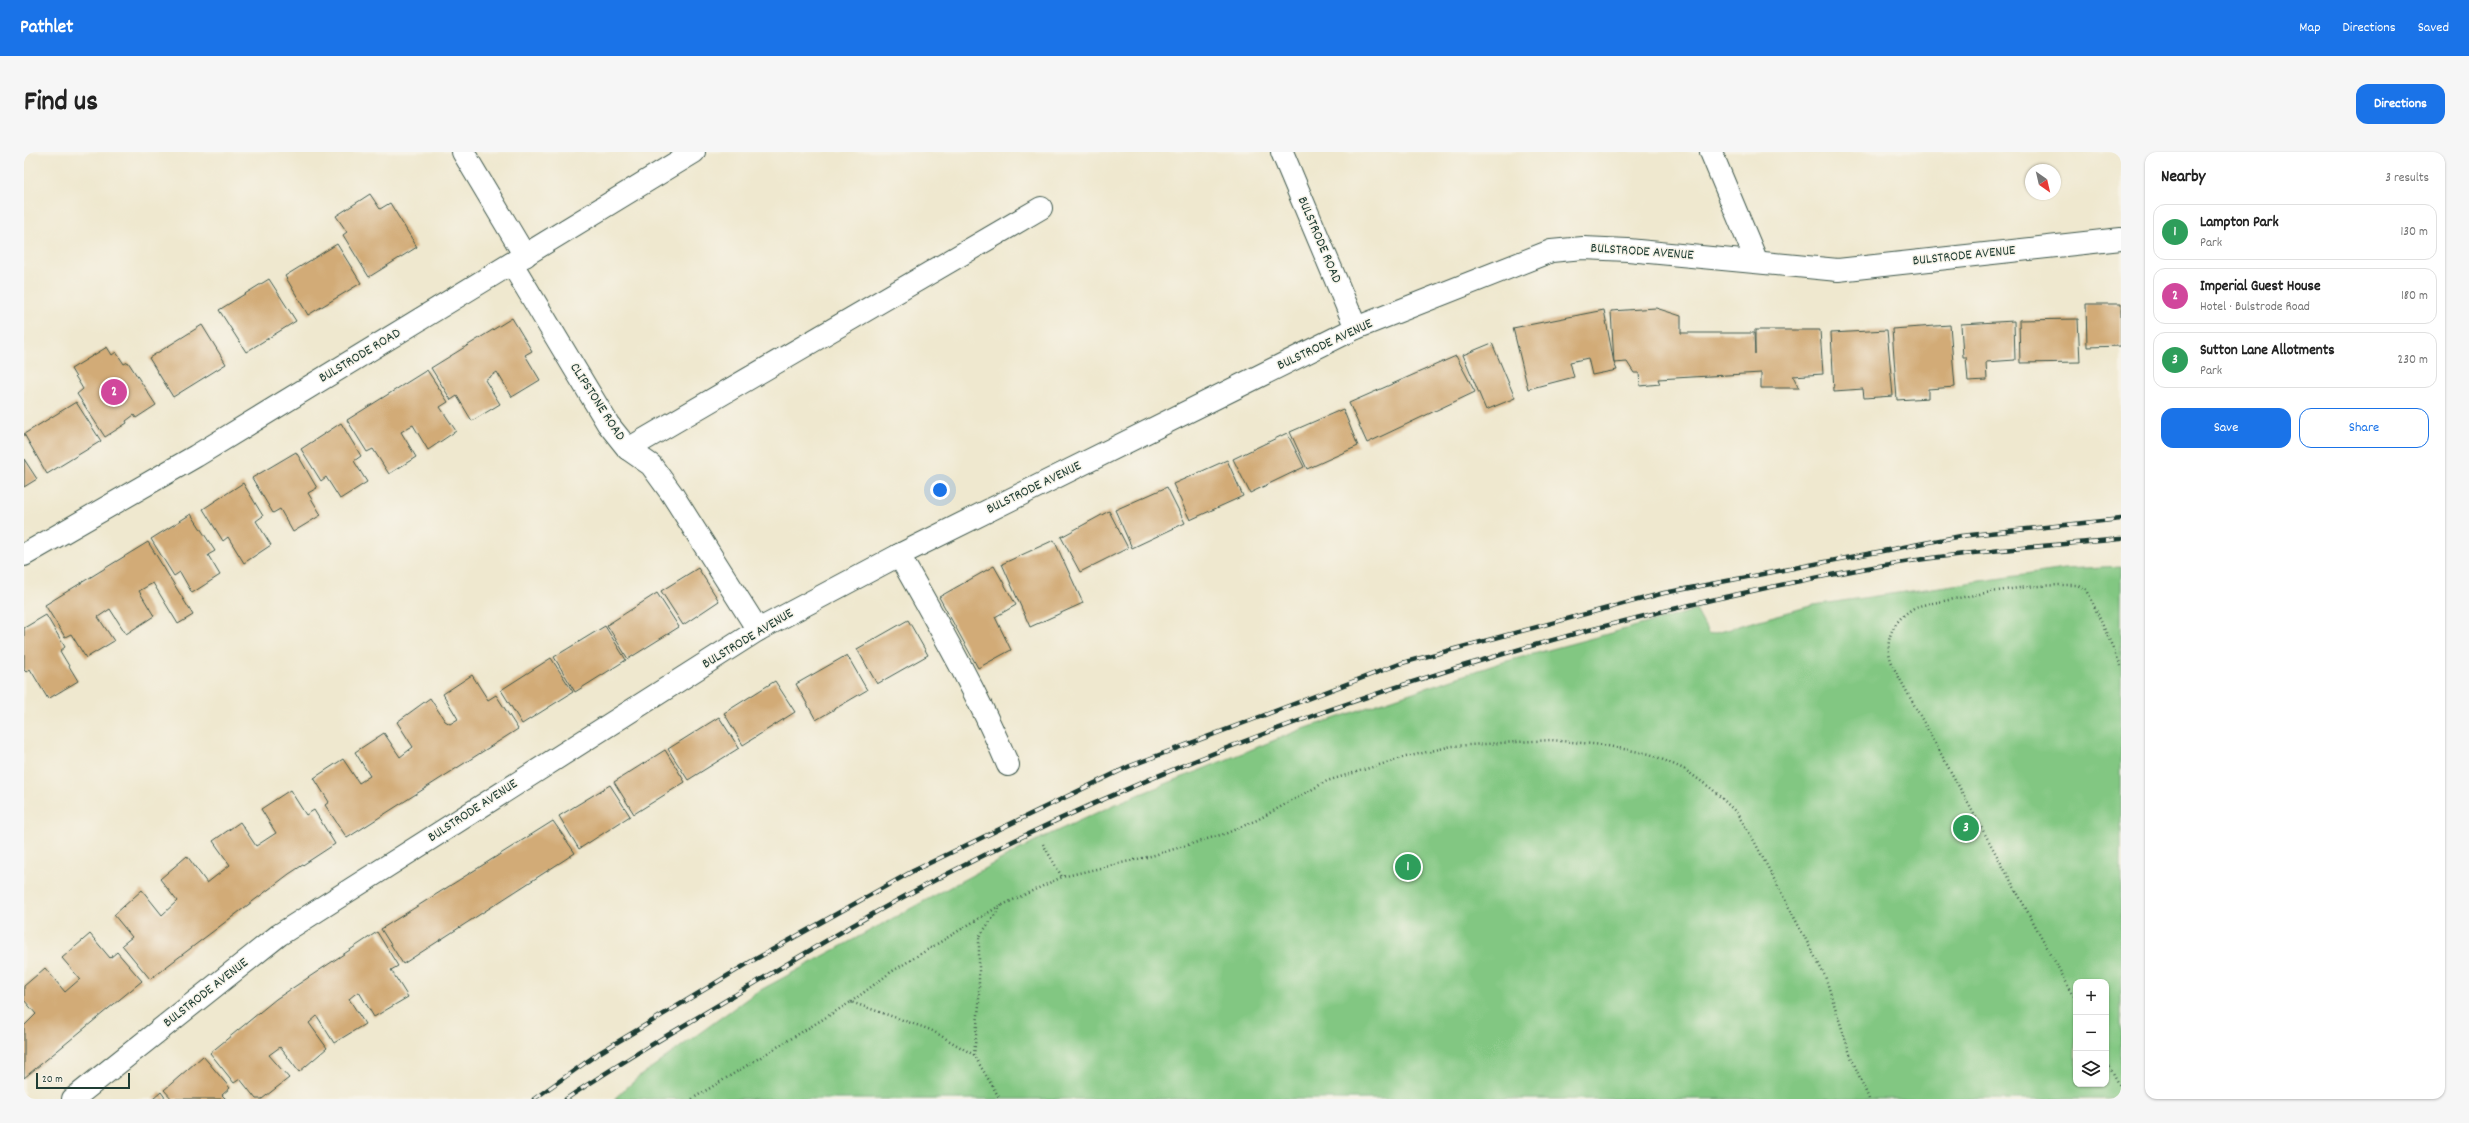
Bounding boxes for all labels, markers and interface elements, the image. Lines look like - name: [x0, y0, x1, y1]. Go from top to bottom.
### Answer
- text: Pathlet: [20, 15, 73, 42]
- text: Map: [2299, 18, 2321, 38]
- text: Directions: [2343, 18, 2396, 38]
- text: Saved: [2418, 18, 2449, 38]
- text: Find us: [24, 84, 98, 124]
- button: Directions: [2356, 84, 2445, 124]
- north arrow: [2025, 164, 2061, 200]
- text: Nearby: [2161, 166, 2205, 190]
- text: 3 results: [2385, 169, 2429, 188]
- street label: BULSTRODE ROAD: [1292, 194, 1346, 286]
- text: Lampton Park: [2200, 212, 2279, 234]
- text: 1: [2174, 223, 2176, 242]
- text: 130 m: [2400, 223, 2428, 242]
- text: Park: [2200, 234, 2222, 253]
- street label: BULSTRODE AVENUE: [1590, 238, 1695, 266]
- street label: BULSTRODE AVENUE: [1912, 241, 2017, 271]
- text: Imperial Guest House: [2200, 276, 2320, 298]
- text: 2: [2172, 287, 2178, 306]
- text: 180 m: [2401, 287, 2428, 306]
- text: Hotel · Bulstrode Road: [2200, 298, 2310, 317]
- street label: BULSTRODE AVENUE: [1274, 314, 1377, 376]
- street label: BULSTRODE ROAD: [315, 324, 405, 388]
- text: Sutton Lane Allotments: [2200, 340, 2335, 362]
- text: 3: [2172, 351, 2178, 370]
- text: 230 m: [2398, 351, 2428, 370]
- street label: CLIPSTONE ROAD: [564, 359, 630, 445]
- text: Park: [2200, 362, 2222, 381]
- pin: 2: [101, 377, 127, 407]
- button: Save: [2161, 408, 2291, 448]
- button: Share: [2299, 408, 2429, 448]
- street label: BULSTRODE AVENUE: [983, 456, 1085, 520]
- your location: [930, 480, 950, 500]
- street label: BULSTRODE AVENUE: [699, 604, 798, 674]
- street label: BULSTRODE AVENUE: [424, 774, 522, 848]
- pin: 3: [1953, 813, 1979, 843]
- pin: 1: [1395, 852, 1421, 882]
- street label: BULSTRODE AVENUE: [159, 953, 253, 1033]
- map controls: [2073, 979, 2109, 1087]
- button: +: [2073, 979, 2109, 1015]
- button: −: [2073, 1015, 2109, 1051]
- button: layers: [2073, 1051, 2109, 1087]
- scale bar: [36, 1071, 130, 1090]
- text: 20 m: [42, 1072, 63, 1088]

